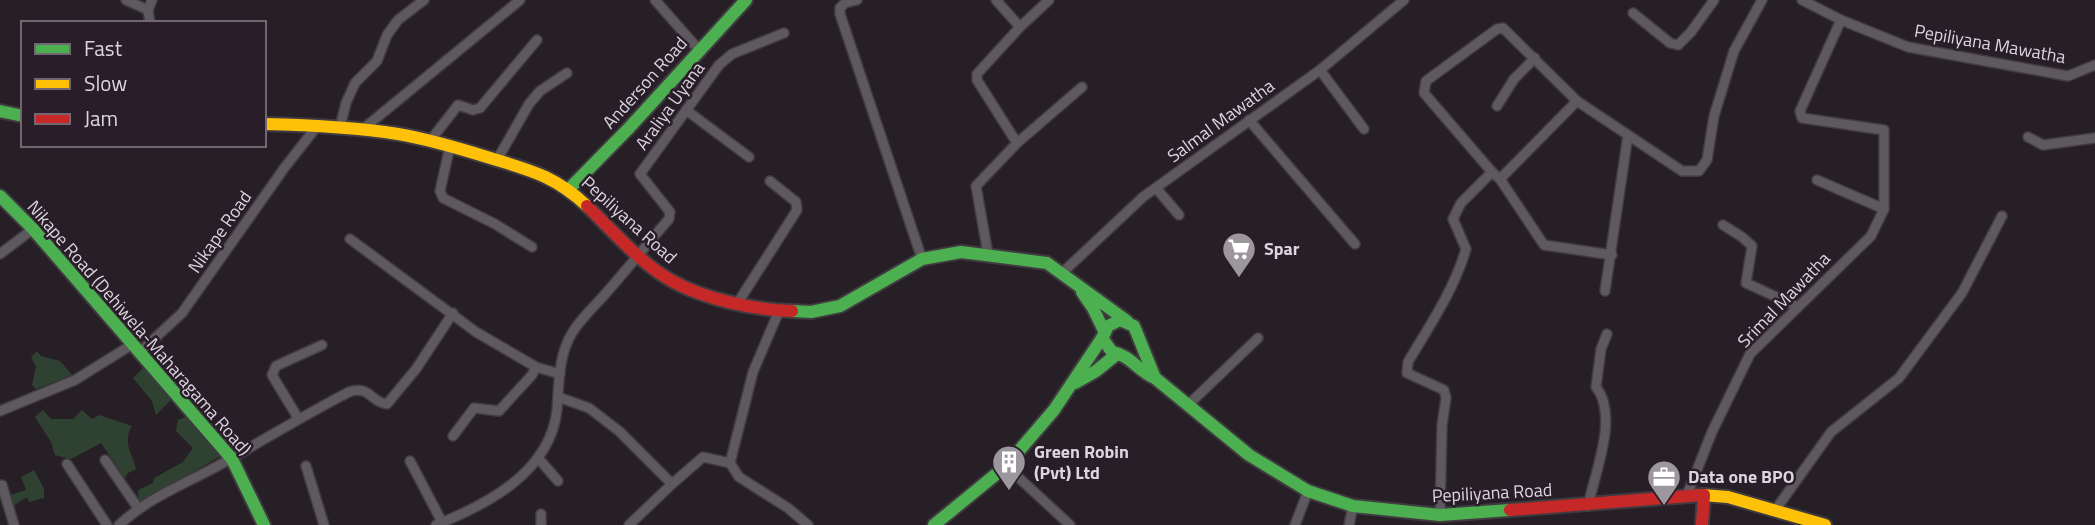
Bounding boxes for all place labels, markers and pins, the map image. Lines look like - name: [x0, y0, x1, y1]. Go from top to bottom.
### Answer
- supermarket icon: Spar: [1220, 230, 1258, 279]
- place label: Spar: [1264, 235, 1300, 262]
- place label: Green Robin (Pvt) Ltd: [1034, 438, 1129, 486]
- building icon: Green Robin (Pvt) Ltd: [990, 443, 1028, 492]
- office icon: Data one BPO: [1645, 458, 1683, 507]
- place label: Data one BPO: [1688, 463, 1794, 490]

